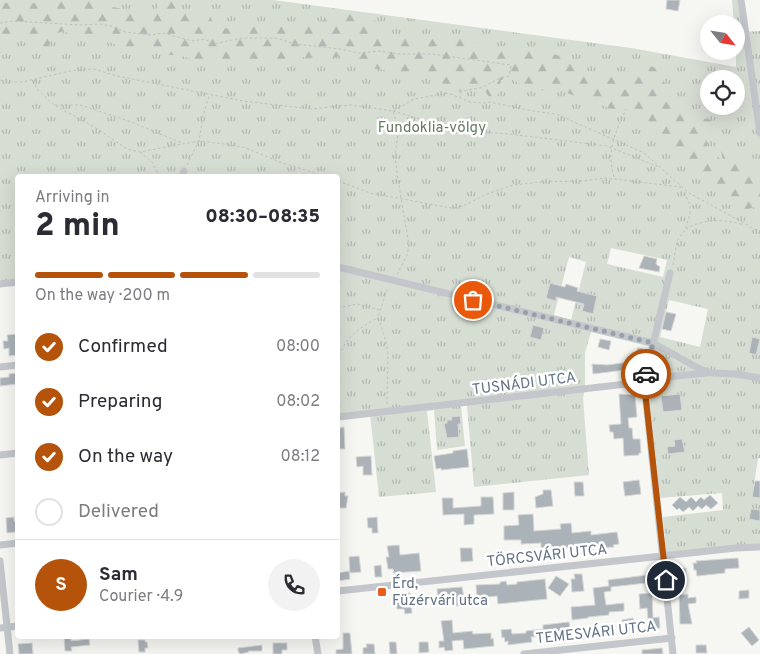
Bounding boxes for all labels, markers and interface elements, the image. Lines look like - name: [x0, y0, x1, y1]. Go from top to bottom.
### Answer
- north arrow: [700, 15, 745, 60]
- map controls: [700, 15, 745, 115]
- button: locate: [700, 70, 745, 115]
- park label: Fundoklia-völgy: [378, 119, 486, 138]
- text: Arriving in: [35, 188, 110, 208]
- text: 08:30–08:35: [205, 205, 320, 229]
- text: 2 min: [35, 207, 120, 247]
- pin: [452, 279, 494, 321]
- text: On the way · 200 m: [35, 286, 170, 306]
- icon: bag: [459, 286, 487, 314]
- icon: check: [35, 333, 63, 361]
- text: Confirmed: [78, 335, 168, 359]
- text: 08:00: [276, 337, 320, 357]
- courier: [621, 349, 671, 399]
- icon: car: [632, 360, 660, 388]
- street label: TUSNÁDI UTCA: [471, 368, 577, 400]
- icon: check: [35, 388, 63, 416]
- text: Preparing: [78, 390, 162, 414]
- text: 08:02: [276, 392, 320, 412]
- icon: check: [35, 443, 63, 471]
- text: On the way: [78, 445, 173, 469]
- text: 08:12: [281, 447, 320, 467]
- text: Delivered: [78, 500, 159, 524]
- street label: TÖRCSVÁRI UTCA: [486, 540, 608, 572]
- button: phone: [268, 559, 320, 611]
- pin: [645, 559, 687, 601]
- text: Sam: [99, 563, 138, 587]
- icon: home: [652, 566, 680, 594]
- text: S: [55, 573, 67, 597]
- place label: Érd, Füzérvári utca: [392, 574, 488, 611]
- marker: Érd, Füzérvári utca: [376, 586, 388, 598]
- text: Courier · 4.9: [99, 587, 183, 607]
- street label: TEMESVÁRI UTCA: [535, 617, 657, 649]

